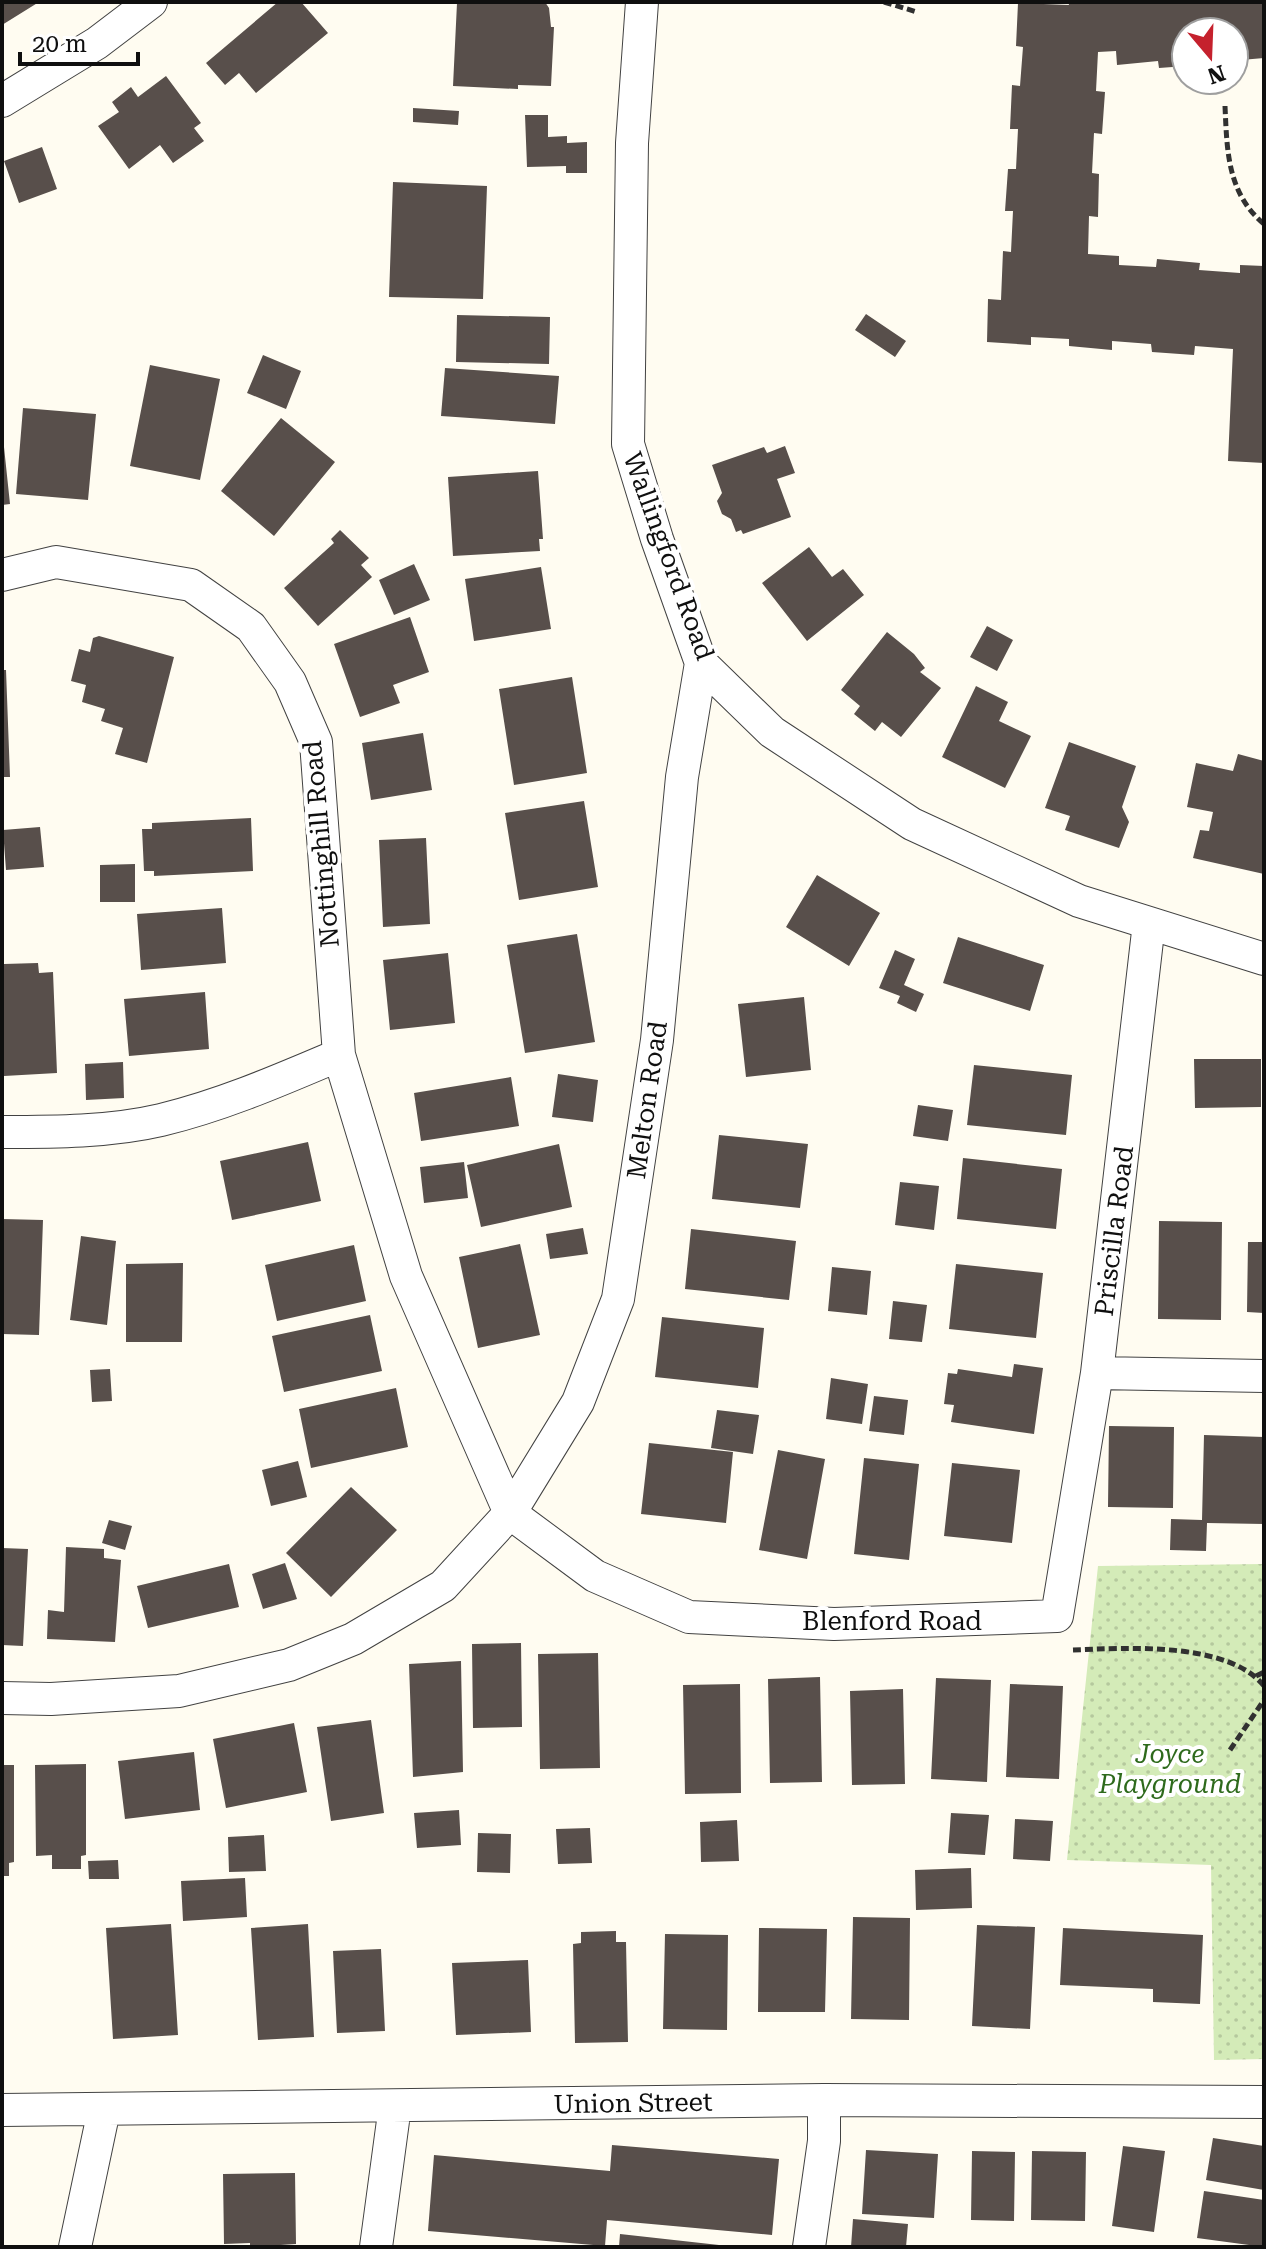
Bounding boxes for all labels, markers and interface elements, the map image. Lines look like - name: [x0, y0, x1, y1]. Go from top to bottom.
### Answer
- scale bar: [20, 16, 138, 66]
- north arrow: [1170, 16, 1250, 96]
- text: 20 m: [32, 30, 87, 58]
- text: N: [1204, 60, 1228, 89]
- street label: Wallingford Road: [617, 448, 721, 664]
- street label: Nottinghill Road: [297, 739, 345, 949]
- street label: Melton Road: [621, 1019, 673, 1181]
- street label: Priscilla Road: [1089, 1144, 1139, 1318]
- street label: Blenford Road: [802, 1606, 982, 1636]
- park label: Joyce Playground: [1098, 1739, 1241, 1799]
- street label: Union Street: [553, 2087, 713, 2119]

